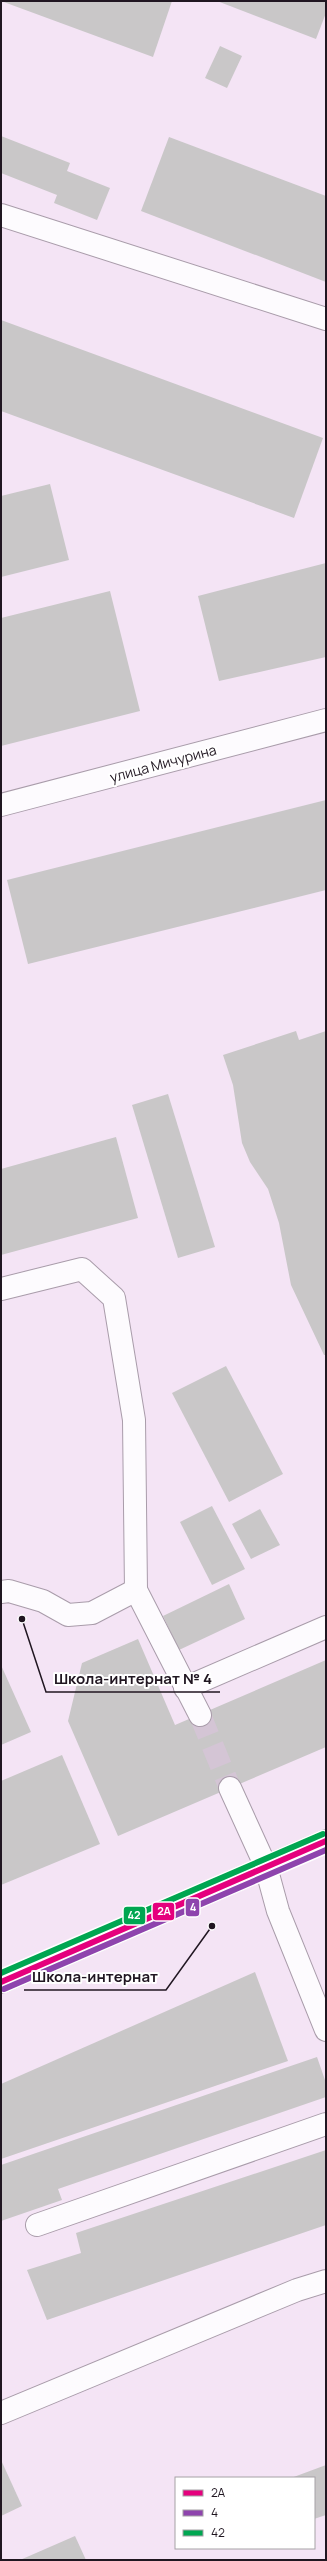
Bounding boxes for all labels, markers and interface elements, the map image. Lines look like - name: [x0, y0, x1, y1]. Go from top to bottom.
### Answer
- street label: улица Мичурина: [108, 740, 218, 786]
- callout: Школа-интернат № 4: [46, 1665, 220, 1692]
- text: Школа-интернат № 4: [54, 1668, 212, 1689]
- line badge: 4: [185, 1898, 200, 1917]
- text: 4: [190, 1899, 197, 1914]
- line badge: 2А: [152, 1902, 175, 1921]
- text: 2А: [157, 1903, 171, 1918]
- line badge: 42: [123, 1906, 146, 1925]
- text: 42: [127, 1907, 141, 1922]
- callout: Школа-интернат: [24, 1963, 166, 1990]
- text: Школа-интернат: [32, 1966, 158, 1987]
- legend: [175, 2477, 315, 2549]
- text: 2А: [211, 2484, 226, 2501]
- text: 4: [211, 2504, 218, 2521]
- text: 42: [211, 2524, 225, 2541]

